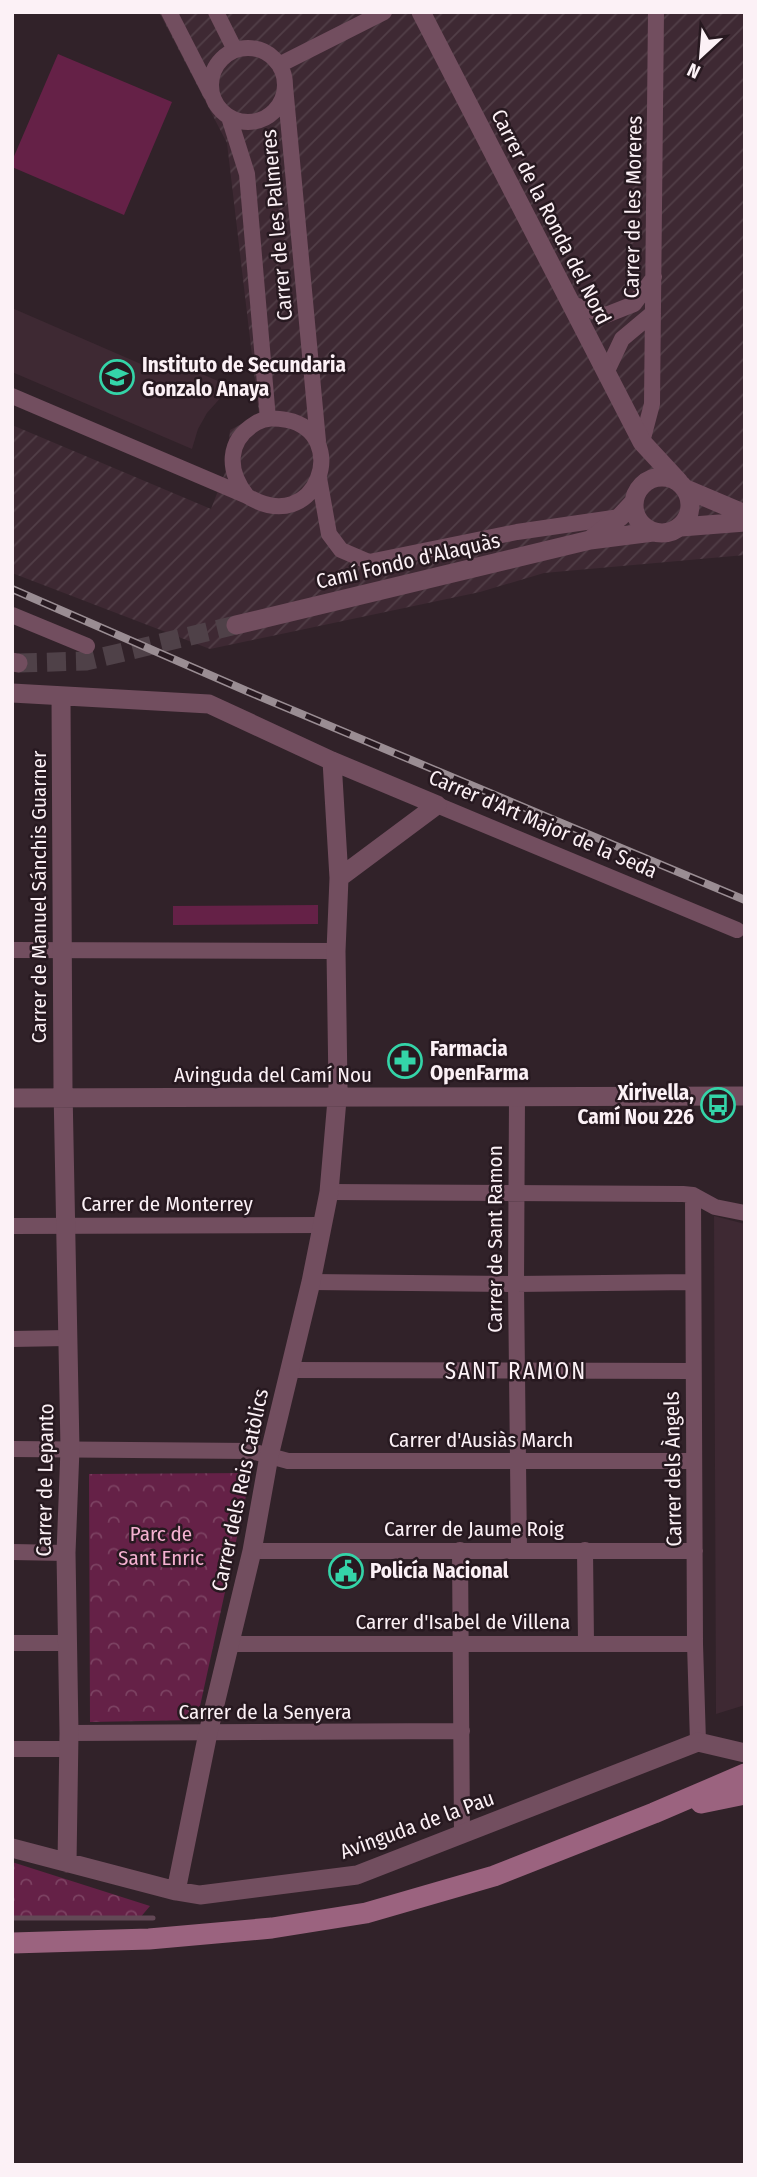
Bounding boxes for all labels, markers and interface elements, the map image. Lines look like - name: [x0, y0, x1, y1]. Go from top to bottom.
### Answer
- north arrow: [666, 21, 736, 91]
- text: N: [684, 58, 704, 84]
- street label: Carrer de la Ronda del Nord: [485, 105, 617, 329]
- street label: Carrer de les Moreres: [618, 115, 648, 299]
- street label: Carrer de les Palmeres: [256, 128, 298, 322]
- place label: Instituto de Secundaria Gonzalo Anaya: [142, 352, 346, 402]
- school or university icon: Instituto de Secundaria Gonzalo Anaya: [98, 358, 136, 396]
- street label: Camí Fondo d'Alaquàs: [314, 527, 503, 595]
- street label: Carrer de Manuel Sánchis Guarner: [26, 750, 52, 1043]
- street label: Carrer d'Art Major de la Seda: [425, 764, 661, 884]
- place label: Farmacia OpenFarma: [430, 1036, 529, 1086]
- pharmacy icon: Farmacia OpenFarma: [386, 1042, 424, 1080]
- street label: Avinguda del Camí Nou: [174, 1062, 372, 1088]
- place label: Xirivella, Camí Nou 226: [577, 1080, 694, 1130]
- bus stop icon: Xirivella, Camí Nou 226: [699, 1086, 737, 1124]
- street label: Carrer de Sant Ramon: [482, 1145, 508, 1333]
- street label: Carrer de Monterrey: [81, 1191, 253, 1217]
- district label: SANT RAMON: [445, 1357, 587, 1385]
- street label: Carrer dels Reis Catòlics: [206, 1386, 274, 1594]
- street label: Carrer dels Àngels: [659, 1391, 687, 1547]
- street label: Carrer de Lepanto: [31, 1403, 59, 1557]
- street label: Carrer d'Ausiàs March: [389, 1427, 573, 1453]
- street label: Carrer de Jaume Roig: [384, 1516, 564, 1542]
- park label: Parc de Sant Enric: [118, 1521, 204, 1571]
- public building icon: Policía Nacional: [327, 1552, 365, 1590]
- place label: Policía Nacional: [370, 1558, 509, 1584]
- street label: Carrer d'Isabel de Villena: [356, 1609, 570, 1635]
- street label: Carrer de la Senyera: [178, 1699, 352, 1725]
- street label: Avinguda de la Pau: [336, 1785, 498, 1865]

